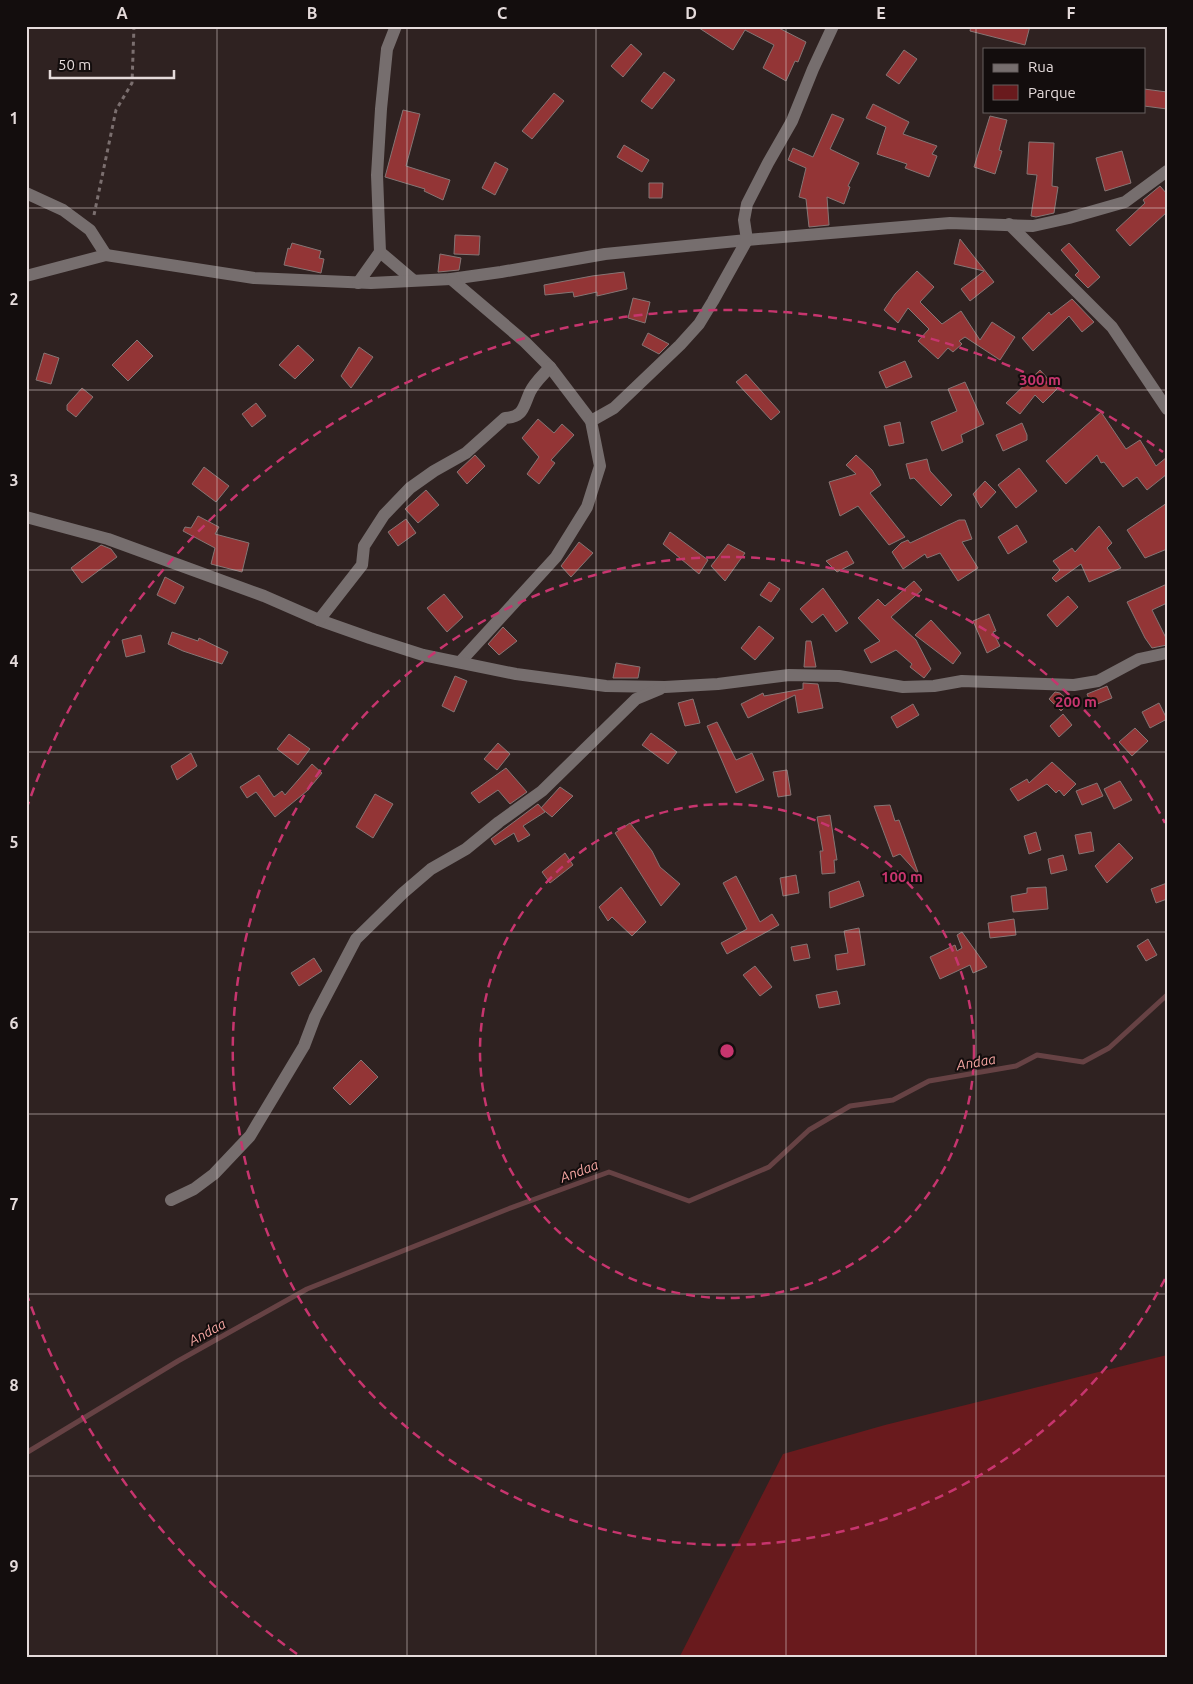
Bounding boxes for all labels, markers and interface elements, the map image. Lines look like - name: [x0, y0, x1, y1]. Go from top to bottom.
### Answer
- text: A: [116, 4, 128, 22]
- text: B: [307, 4, 317, 22]
- text: C: [497, 4, 507, 22]
- text: D: [685, 4, 697, 22]
- text: E: [876, 4, 886, 22]
- text: F: [1067, 4, 1076, 22]
- scale bar: [50, 48, 174, 80]
- legend: [983, 48, 1146, 112]
- text: 50 m: [58, 56, 91, 73]
- text: Rua: [1028, 58, 1054, 75]
- text: Parque: [1028, 84, 1076, 101]
- text: 1: [9, 109, 19, 127]
- text: 2: [9, 290, 19, 308]
- text: 300 m: [1019, 371, 1061, 388]
- text: 3: [9, 471, 19, 489]
- text: 4: [9, 652, 19, 670]
- text: 200 m: [1055, 693, 1097, 710]
- text: 5: [9, 833, 19, 851]
- text: 100 m: [881, 868, 923, 885]
- text: 6: [9, 1014, 19, 1032]
- centre of rings: [718, 1042, 736, 1060]
- water label: Andaa: [954, 1051, 997, 1074]
- water label: Andaa: [557, 1156, 601, 1186]
- text: 7: [9, 1195, 19, 1213]
- water label: Andaa: [185, 1315, 229, 1349]
- text: 8: [9, 1376, 19, 1394]
- text: 9: [9, 1557, 19, 1575]

